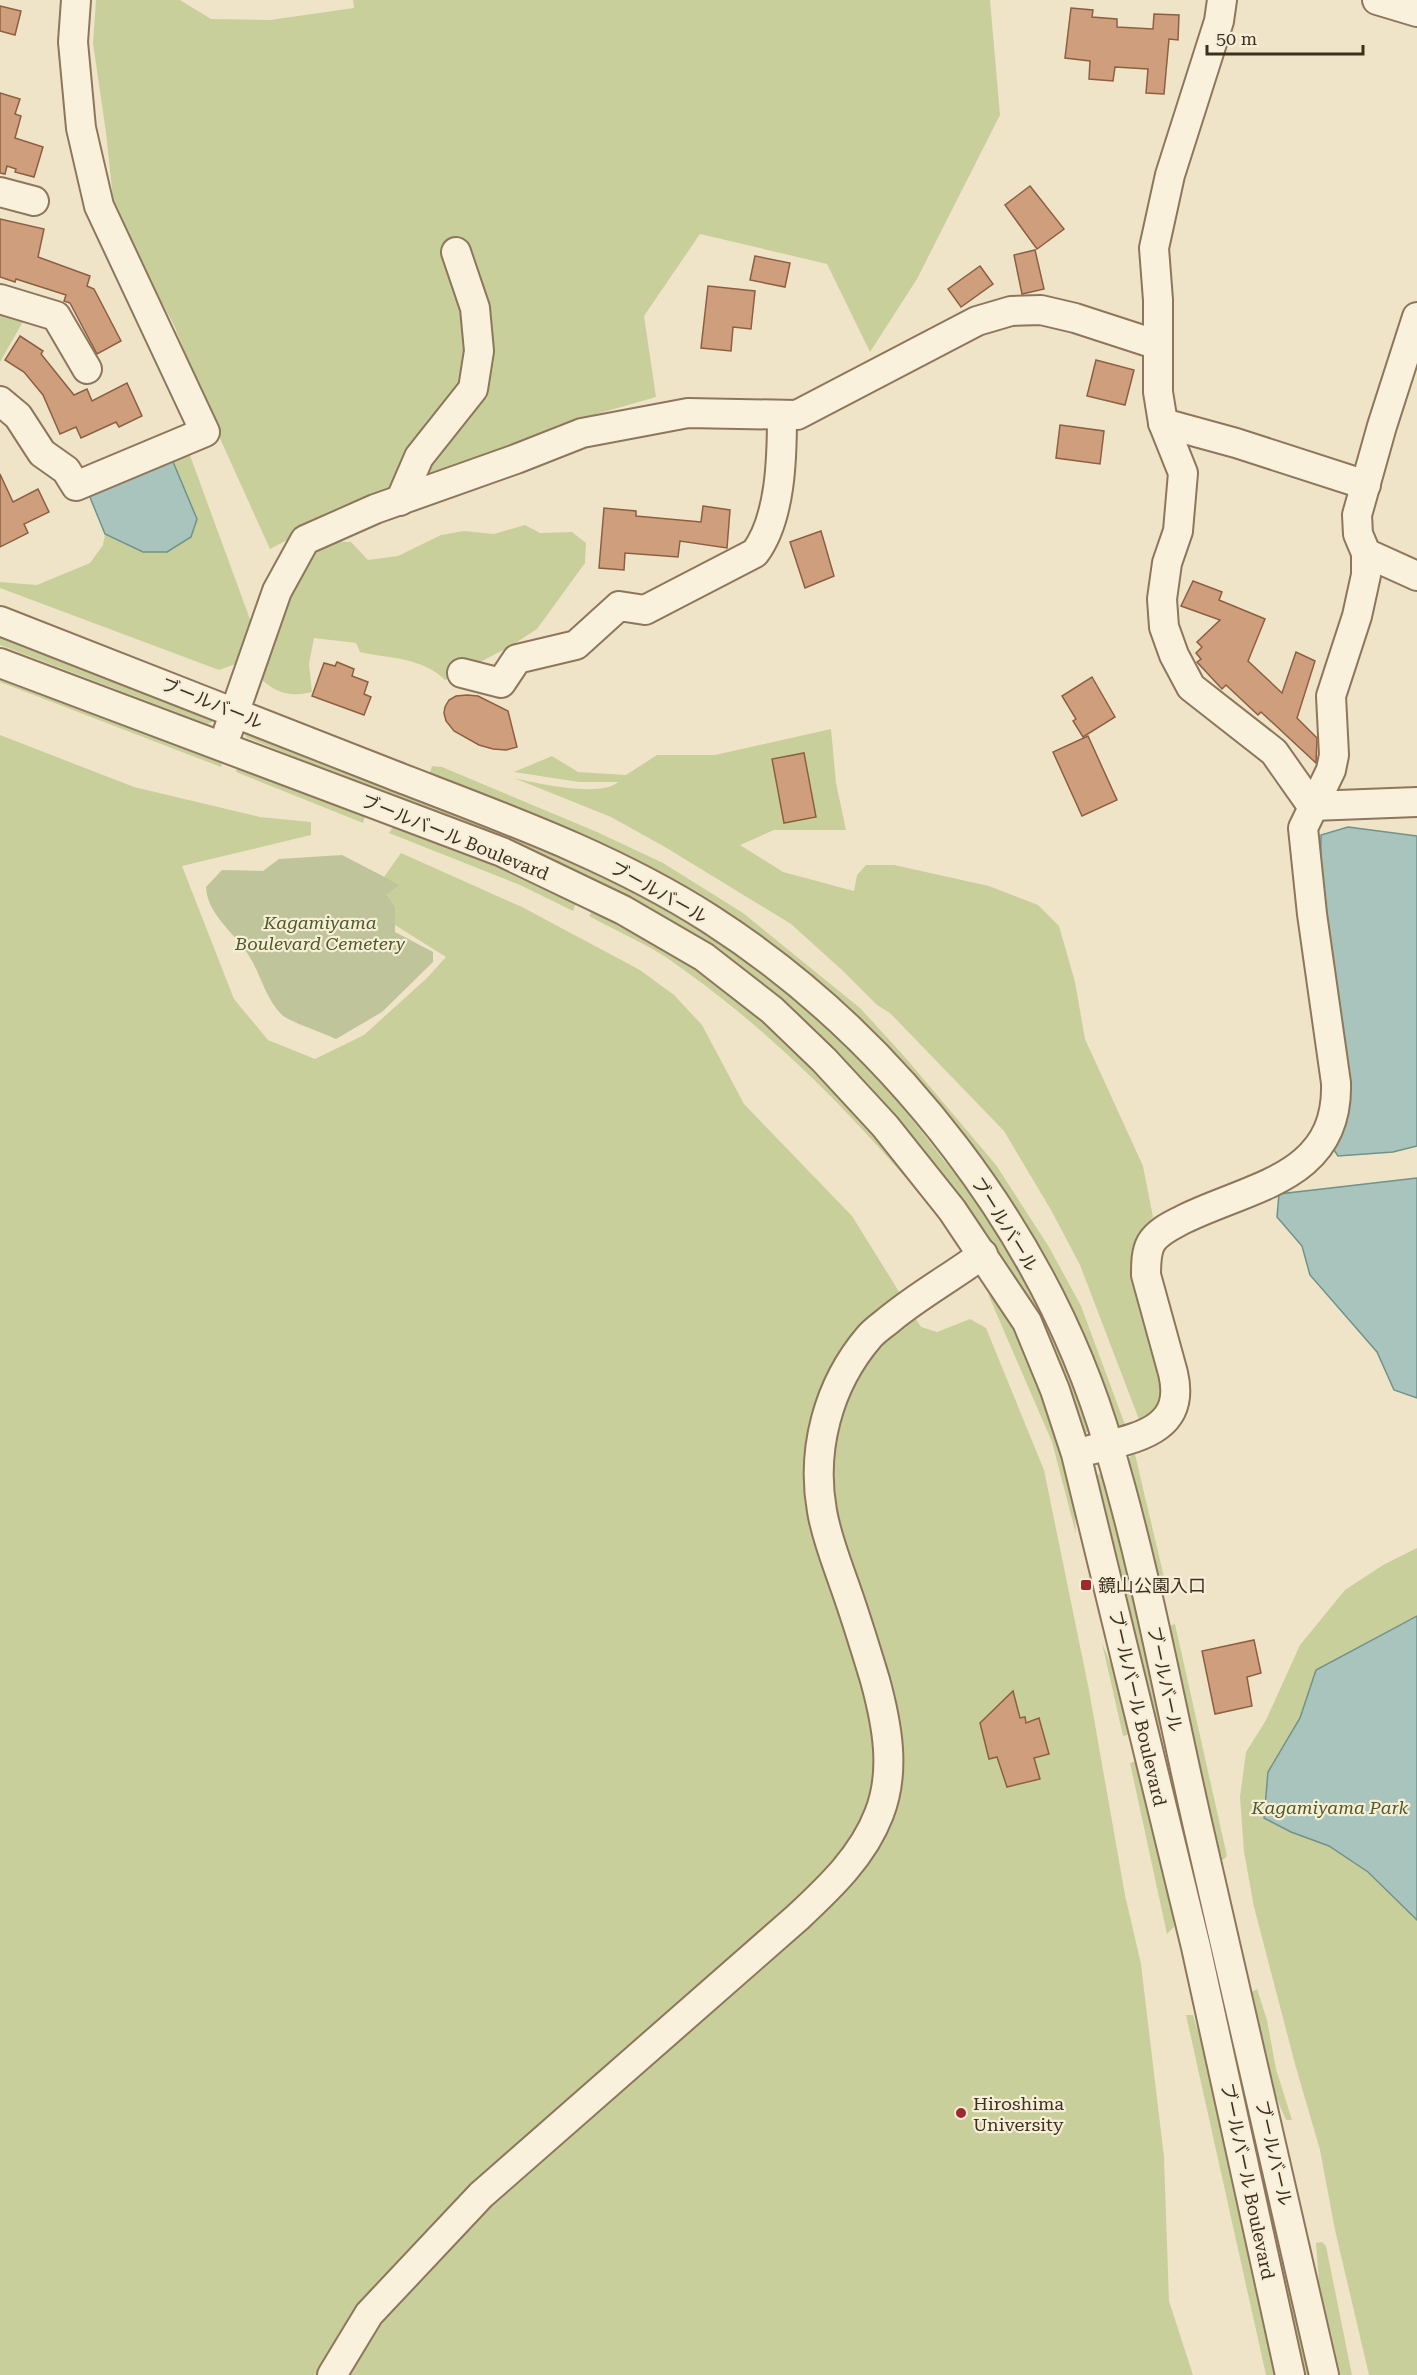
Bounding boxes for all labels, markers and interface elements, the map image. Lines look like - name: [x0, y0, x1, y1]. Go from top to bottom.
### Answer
- scale bar: [1207, 18, 1363, 56]
- text: 50 m: [1216, 28, 1257, 49]
- street label: ブールバール: [158, 673, 266, 733]
- street label: ブールバール Boulevard: [358, 790, 552, 885]
- street label: ブールバール: [607, 857, 711, 927]
- park label: Kagamiyama Boulevard Cemetery: [234, 912, 406, 954]
- street label: ブールバール: [967, 1173, 1043, 1275]
- place label: 鏡山公園入口: [1098, 1575, 1206, 1596]
- marker: 鏡山公園入口: [1079, 1578, 1093, 1592]
- street label: ブールバール Boulevard: [1105, 1608, 1171, 1809]
- street label: ブールバール: [1144, 1624, 1186, 1734]
- park label: Kagamiyama Park: [1251, 1797, 1409, 1818]
- street label: ブールバール Boulevard: [1217, 2081, 1279, 2282]
- place label: Hiroshima University: [973, 2093, 1064, 2135]
- street label: ブールバール: [1252, 2098, 1296, 2208]
- marker: Hiroshima University: [954, 2106, 968, 2120]

